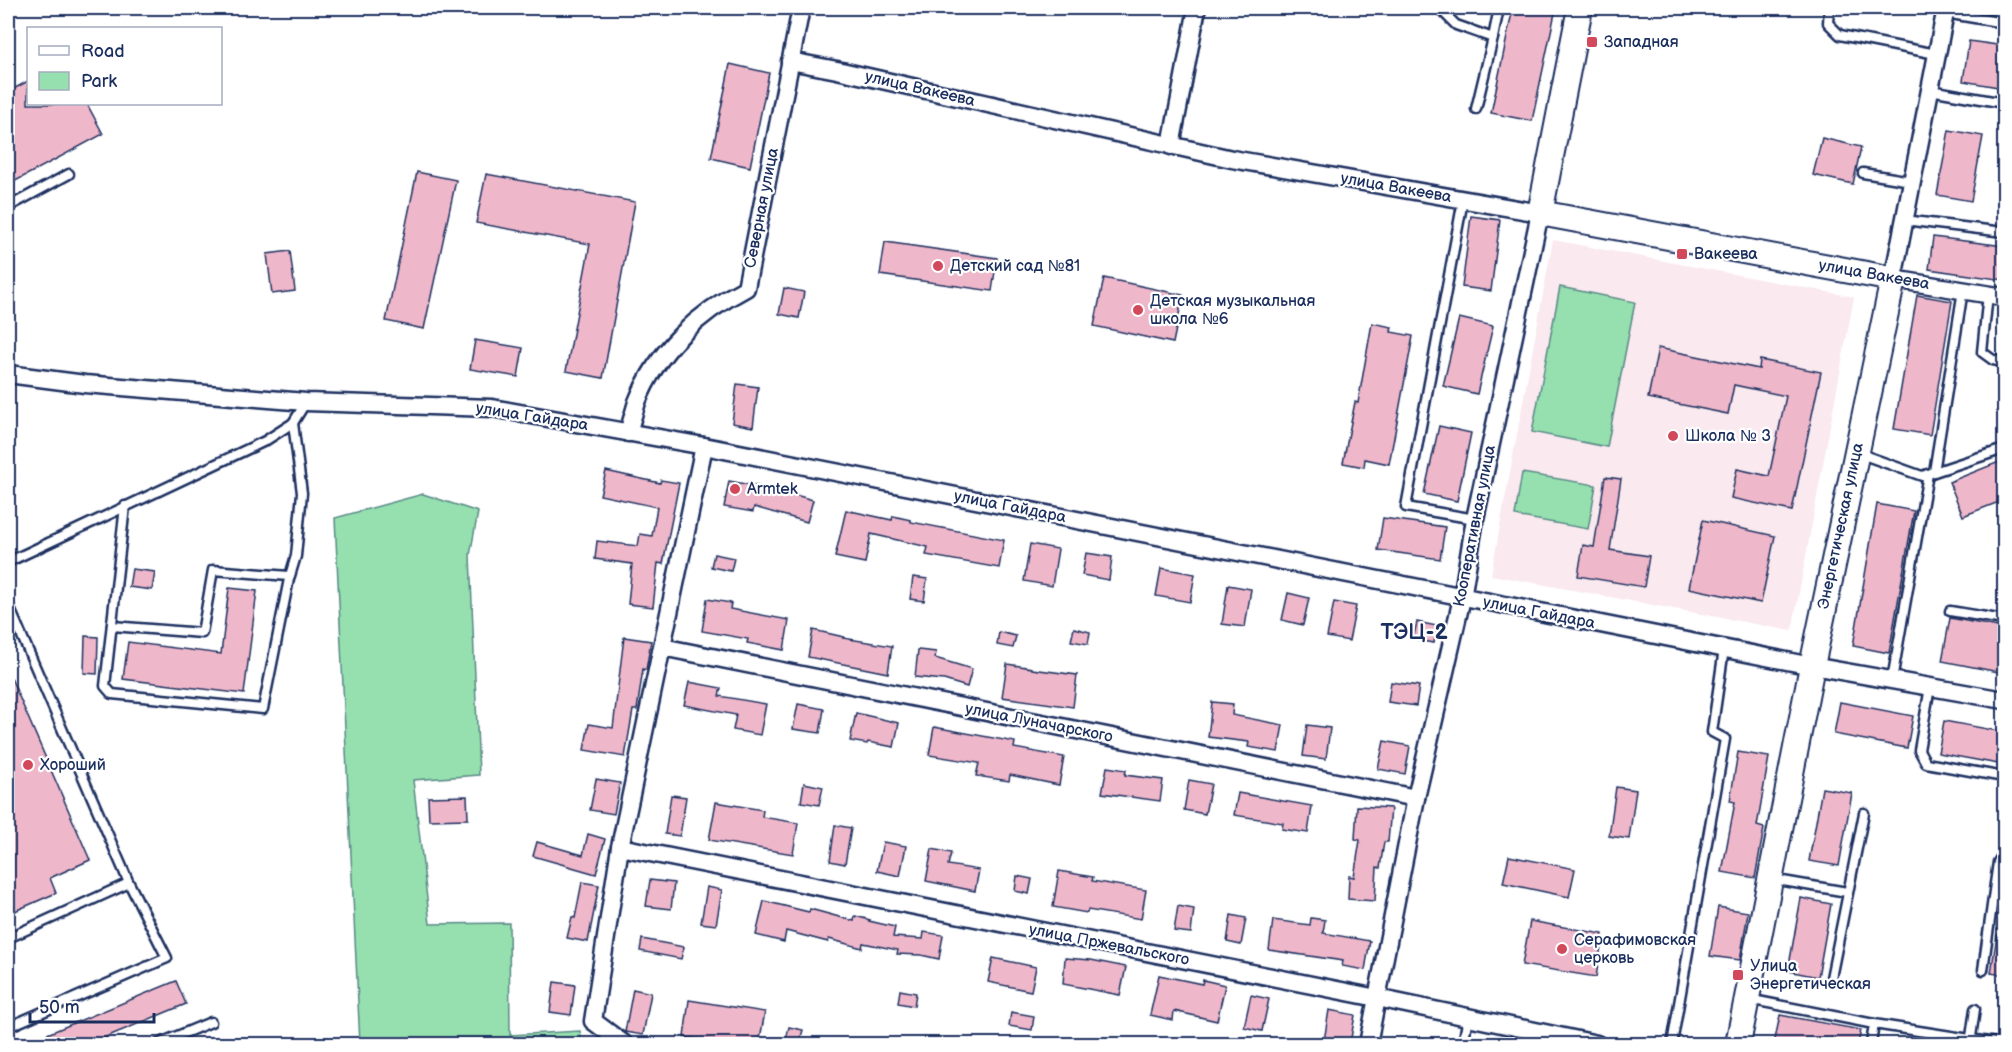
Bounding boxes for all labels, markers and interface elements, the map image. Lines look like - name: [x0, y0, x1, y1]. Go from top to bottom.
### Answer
- legend: [27, 27, 222, 105]
- place label: Западная: [1604, 33, 1679, 52]
- marker: Западная: [1585, 35, 1599, 49]
- text: Road: [81, 41, 125, 62]
- street label: улица Вакеева: [863, 67, 977, 111]
- text: Park: [81, 71, 117, 92]
- street label: Северная улица: [741, 146, 783, 270]
- street label: улица Вакеева: [1339, 169, 1454, 207]
- place label: Вакеева: [1694, 245, 1758, 264]
- marker: Вакеева: [1675, 247, 1689, 261]
- street label: улица Вакеева: [1817, 256, 1932, 294]
- place label: Детский сад №81: [950, 257, 1080, 276]
- marker: Детский сад №81: [931, 259, 945, 273]
- place label: Детская музыкальная школа №6: [1150, 292, 1315, 329]
- marker: Детская музыкальная школа №6: [1131, 303, 1145, 317]
- street label: улица Гайдара: [474, 399, 590, 435]
- place label: Школа № 3: [1685, 427, 1771, 446]
- marker: Школа № 3: [1666, 429, 1680, 443]
- street label: Энергетическая улица: [1814, 441, 1868, 611]
- street label: Кооперативная улица: [1450, 443, 1500, 609]
- place label: Armtek: [747, 480, 798, 499]
- marker: Armtek: [728, 482, 742, 496]
- street label: улица Гайдара: [952, 487, 1068, 527]
- street label: улица Гайдара: [1481, 593, 1597, 633]
- district label: ТЭЦ-2: [1380, 619, 1448, 646]
- street label: улица Луначарского: [964, 699, 1114, 747]
- place label: Хороший: [40, 756, 106, 775]
- marker: Хороший: [21, 758, 35, 772]
- street label: улица Пржевальского: [1027, 920, 1191, 970]
- place label: Серафимовская церковь: [1574, 931, 1696, 968]
- marker: Серафимовская церковь: [1555, 942, 1569, 956]
- place label: Улица Энергетическая: [1750, 957, 1871, 994]
- marker: Улица Энергетическая: [1731, 968, 1745, 982]
- scale bar: [30, 986, 154, 1024]
- text: 50 m: [39, 997, 80, 1018]

